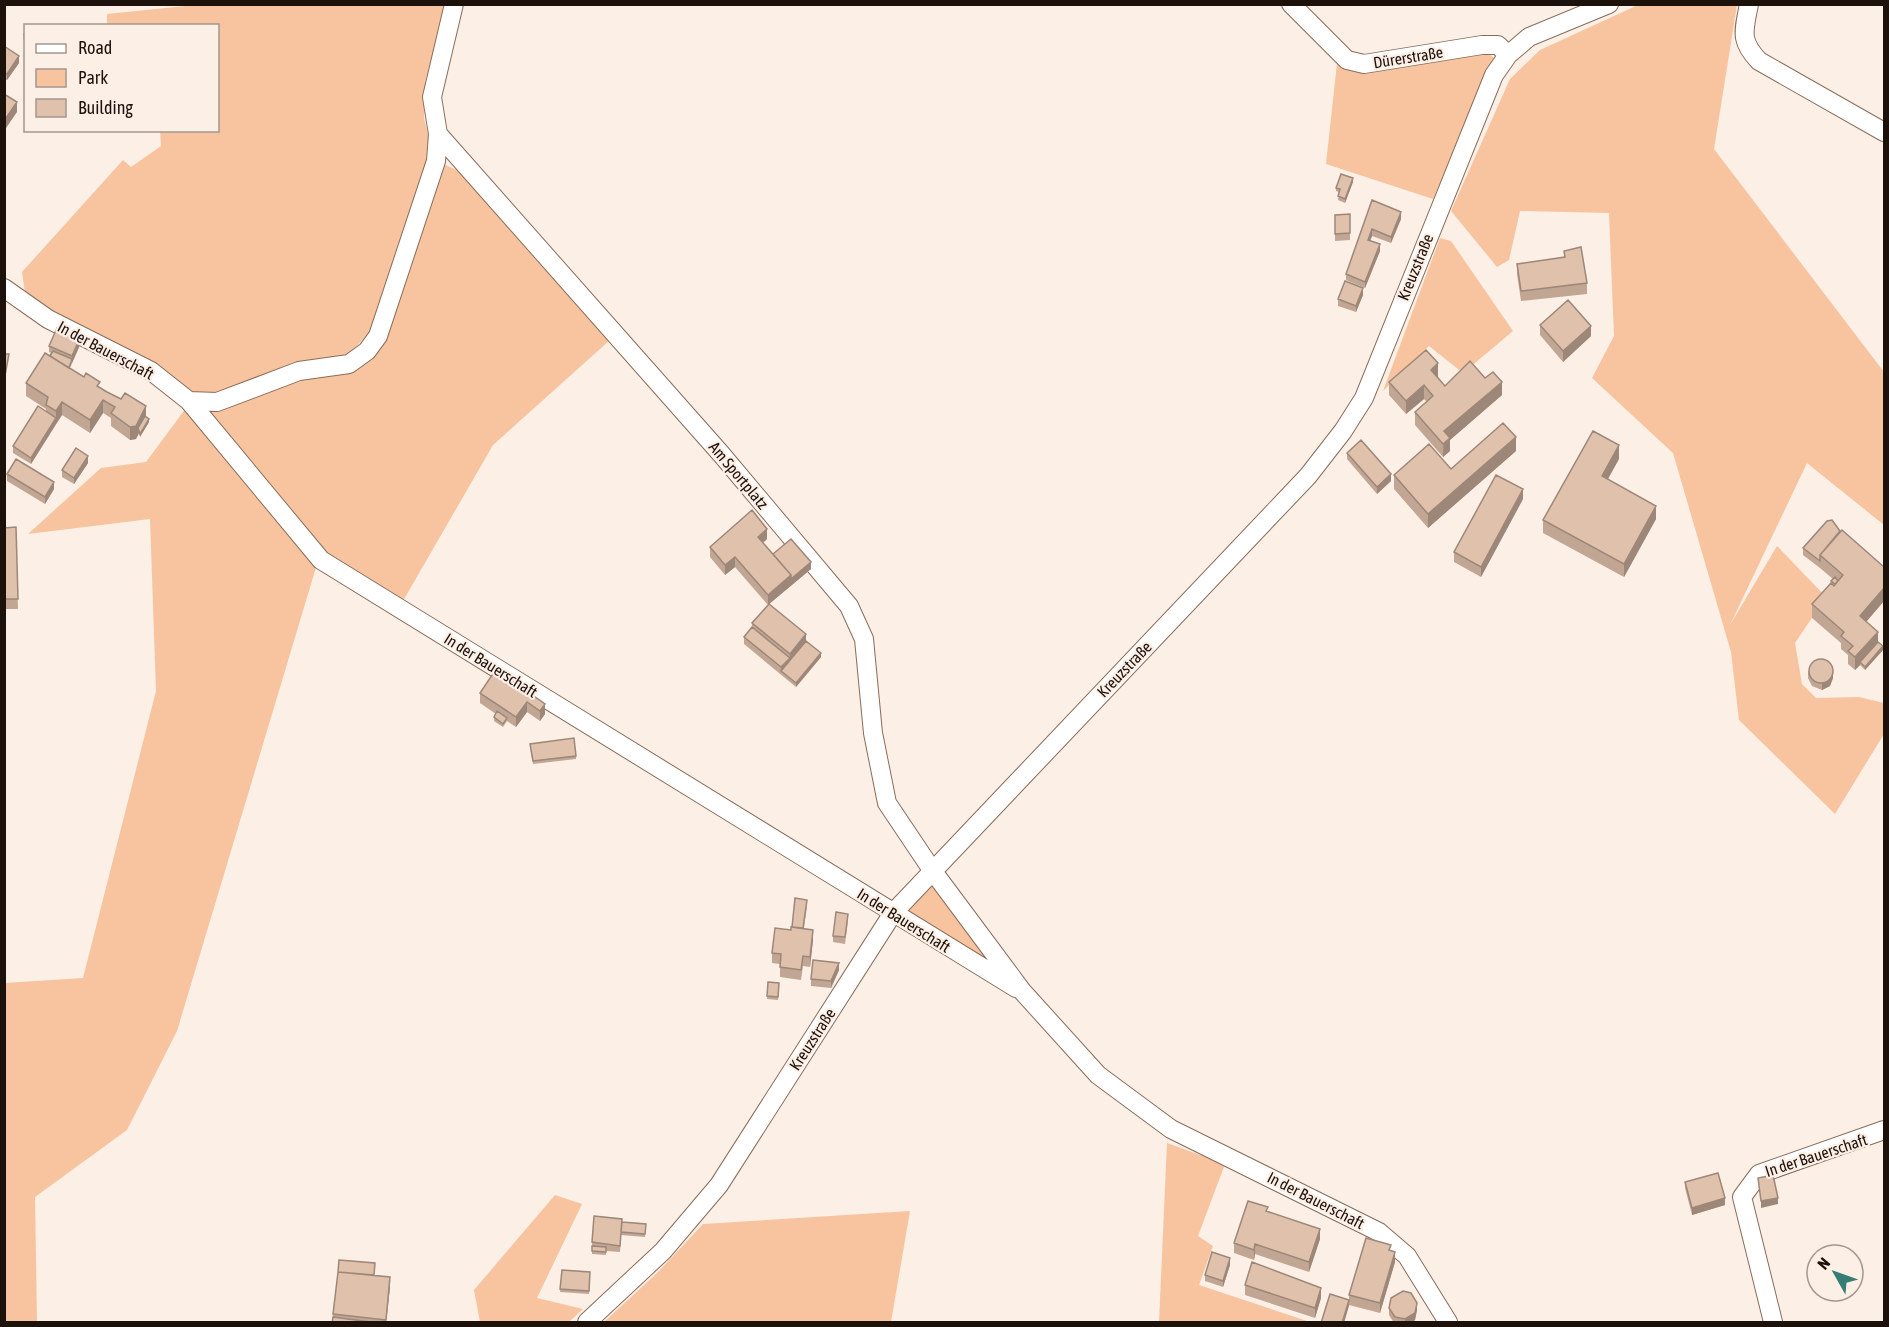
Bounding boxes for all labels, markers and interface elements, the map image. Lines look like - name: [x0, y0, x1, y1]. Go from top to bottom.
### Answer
- legend: [24, 24, 219, 132]
- text: Road: [78, 37, 112, 58]
- street label: Dürerstraße: [1372, 43, 1444, 71]
- text: Park: [78, 67, 108, 88]
- text: Building: [78, 97, 133, 118]
- street label: Kreuzstraße: [1394, 231, 1436, 303]
- street label: In der Bauerschaft: [55, 317, 158, 383]
- street label: Am Sportplatz: [705, 438, 772, 513]
- street label: In der Bauerschaft: [441, 629, 541, 701]
- street label: Kreuzstraße: [1093, 637, 1155, 701]
- street label: In der Bauerschaft: [854, 884, 954, 956]
- street label: Kreuzstraße: [785, 1005, 839, 1073]
- street label: In der Bauerschaft: [1763, 1130, 1870, 1180]
- street label: In der Bauerschaft: [1265, 1168, 1368, 1232]
- north arrow: [1805, 1243, 1865, 1303]
- text: N: [1814, 1254, 1833, 1273]

